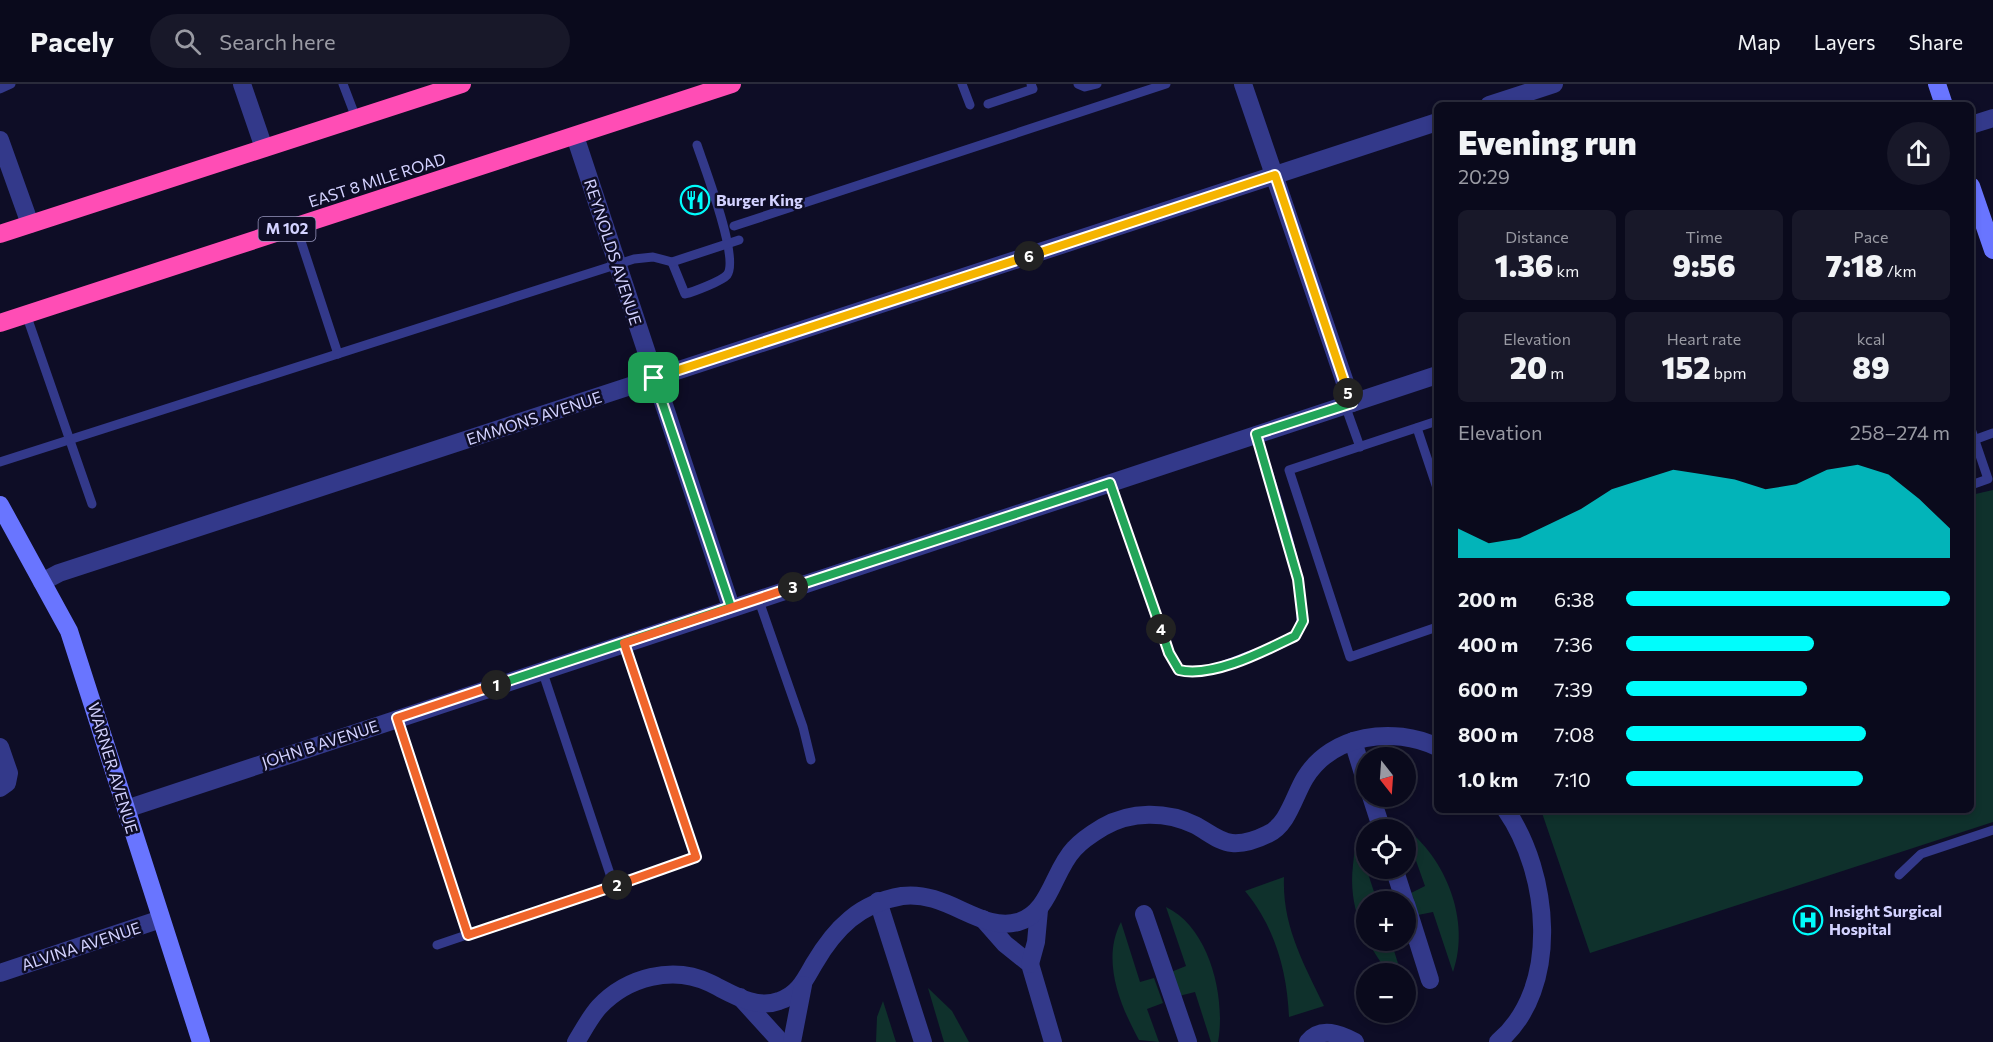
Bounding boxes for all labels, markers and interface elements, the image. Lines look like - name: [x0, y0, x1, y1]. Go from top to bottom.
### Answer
- search box: [150, 14, 570, 68]
- text: Pacely: [30, 24, 114, 58]
- icon: search: [171, 25, 204, 58]
- text: Search here: [219, 28, 336, 55]
- text: Map: [1737, 29, 1781, 54]
- text: Layers: [1814, 29, 1876, 54]
- text: Share: [1909, 29, 1963, 54]
- text: Evening run: [1458, 121, 1637, 162]
- button: share: [1887, 122, 1950, 185]
- street label: EAST 8 MILE ROAD: [306, 148, 448, 211]
- text: 20:29: [1458, 164, 1510, 188]
- street label: REYNOLDS AVENUE: [581, 176, 646, 327]
- restaurant icon: Burger King: [679, 184, 711, 216]
- place label: Burger King: [716, 190, 803, 209]
- road number: M 102: [258, 217, 316, 241]
- text: Distance: [1505, 227, 1569, 246]
- text: Time: [1686, 227, 1722, 246]
- text: Pace: [1854, 227, 1888, 246]
- pin: 6: [1014, 241, 1044, 271]
- text: 6: [1024, 246, 1034, 265]
- text: 1.36: [1495, 246, 1554, 283]
- text: 9:56: [1672, 246, 1736, 283]
- text: 7:18: [1826, 246, 1884, 283]
- text: km: [1554, 261, 1579, 280]
- text: /km: [1884, 261, 1916, 280]
- text: Elevation: [1503, 329, 1571, 348]
- text: Heart rate: [1667, 329, 1741, 348]
- text: kcal: [1857, 329, 1885, 348]
- text: 20: [1510, 348, 1547, 385]
- text: 152: [1662, 348, 1711, 385]
- text: 89: [1852, 348, 1890, 385]
- pin: [628, 352, 679, 403]
- icon: arrive: [637, 361, 670, 394]
- text: m: [1547, 363, 1564, 382]
- text: bpm: [1711, 363, 1746, 382]
- pin: 5: [1333, 378, 1363, 408]
- text: 5: [1343, 383, 1353, 402]
- street label: EMMONS AVENUE: [464, 387, 604, 448]
- text: Elevation: [1458, 420, 1543, 444]
- text: 258–274 m: [1850, 420, 1950, 444]
- pin: 3: [778, 572, 808, 602]
- text: 3: [788, 577, 798, 596]
- text: 200 m: [1458, 587, 1517, 611]
- text: 6:38: [1554, 587, 1594, 611]
- pin: 4: [1146, 614, 1176, 644]
- text: 4: [1156, 619, 1166, 638]
- text: 400 m: [1458, 632, 1518, 656]
- text: 7:36: [1554, 632, 1593, 656]
- pin: 1: [481, 670, 511, 700]
- text: 1: [492, 675, 500, 694]
- text: 600 m: [1458, 677, 1518, 701]
- text: 7:39: [1554, 677, 1593, 701]
- street label: WARNER AVENUE: [85, 700, 142, 836]
- street label: JOHN B AVENUE: [259, 716, 381, 771]
- text: 800 m: [1458, 722, 1518, 746]
- text: 7:08: [1554, 722, 1594, 746]
- north arrow: [1356, 747, 1416, 807]
- map controls: [1356, 747, 1416, 1023]
- text: 1.0 km: [1458, 767, 1518, 791]
- text: 7:10: [1554, 767, 1591, 791]
- button: locate: [1356, 819, 1416, 879]
- pin: 2: [602, 870, 632, 900]
- text: 2: [612, 875, 622, 894]
- button: +: [1356, 891, 1416, 951]
- place label: Insight Surgical Hospital: [1829, 901, 1942, 938]
- hospital icon: Insight Surgical Hospital: [1792, 904, 1824, 936]
- street label: ALVINA AVENUE: [19, 917, 143, 974]
- button: −: [1356, 963, 1416, 1023]

